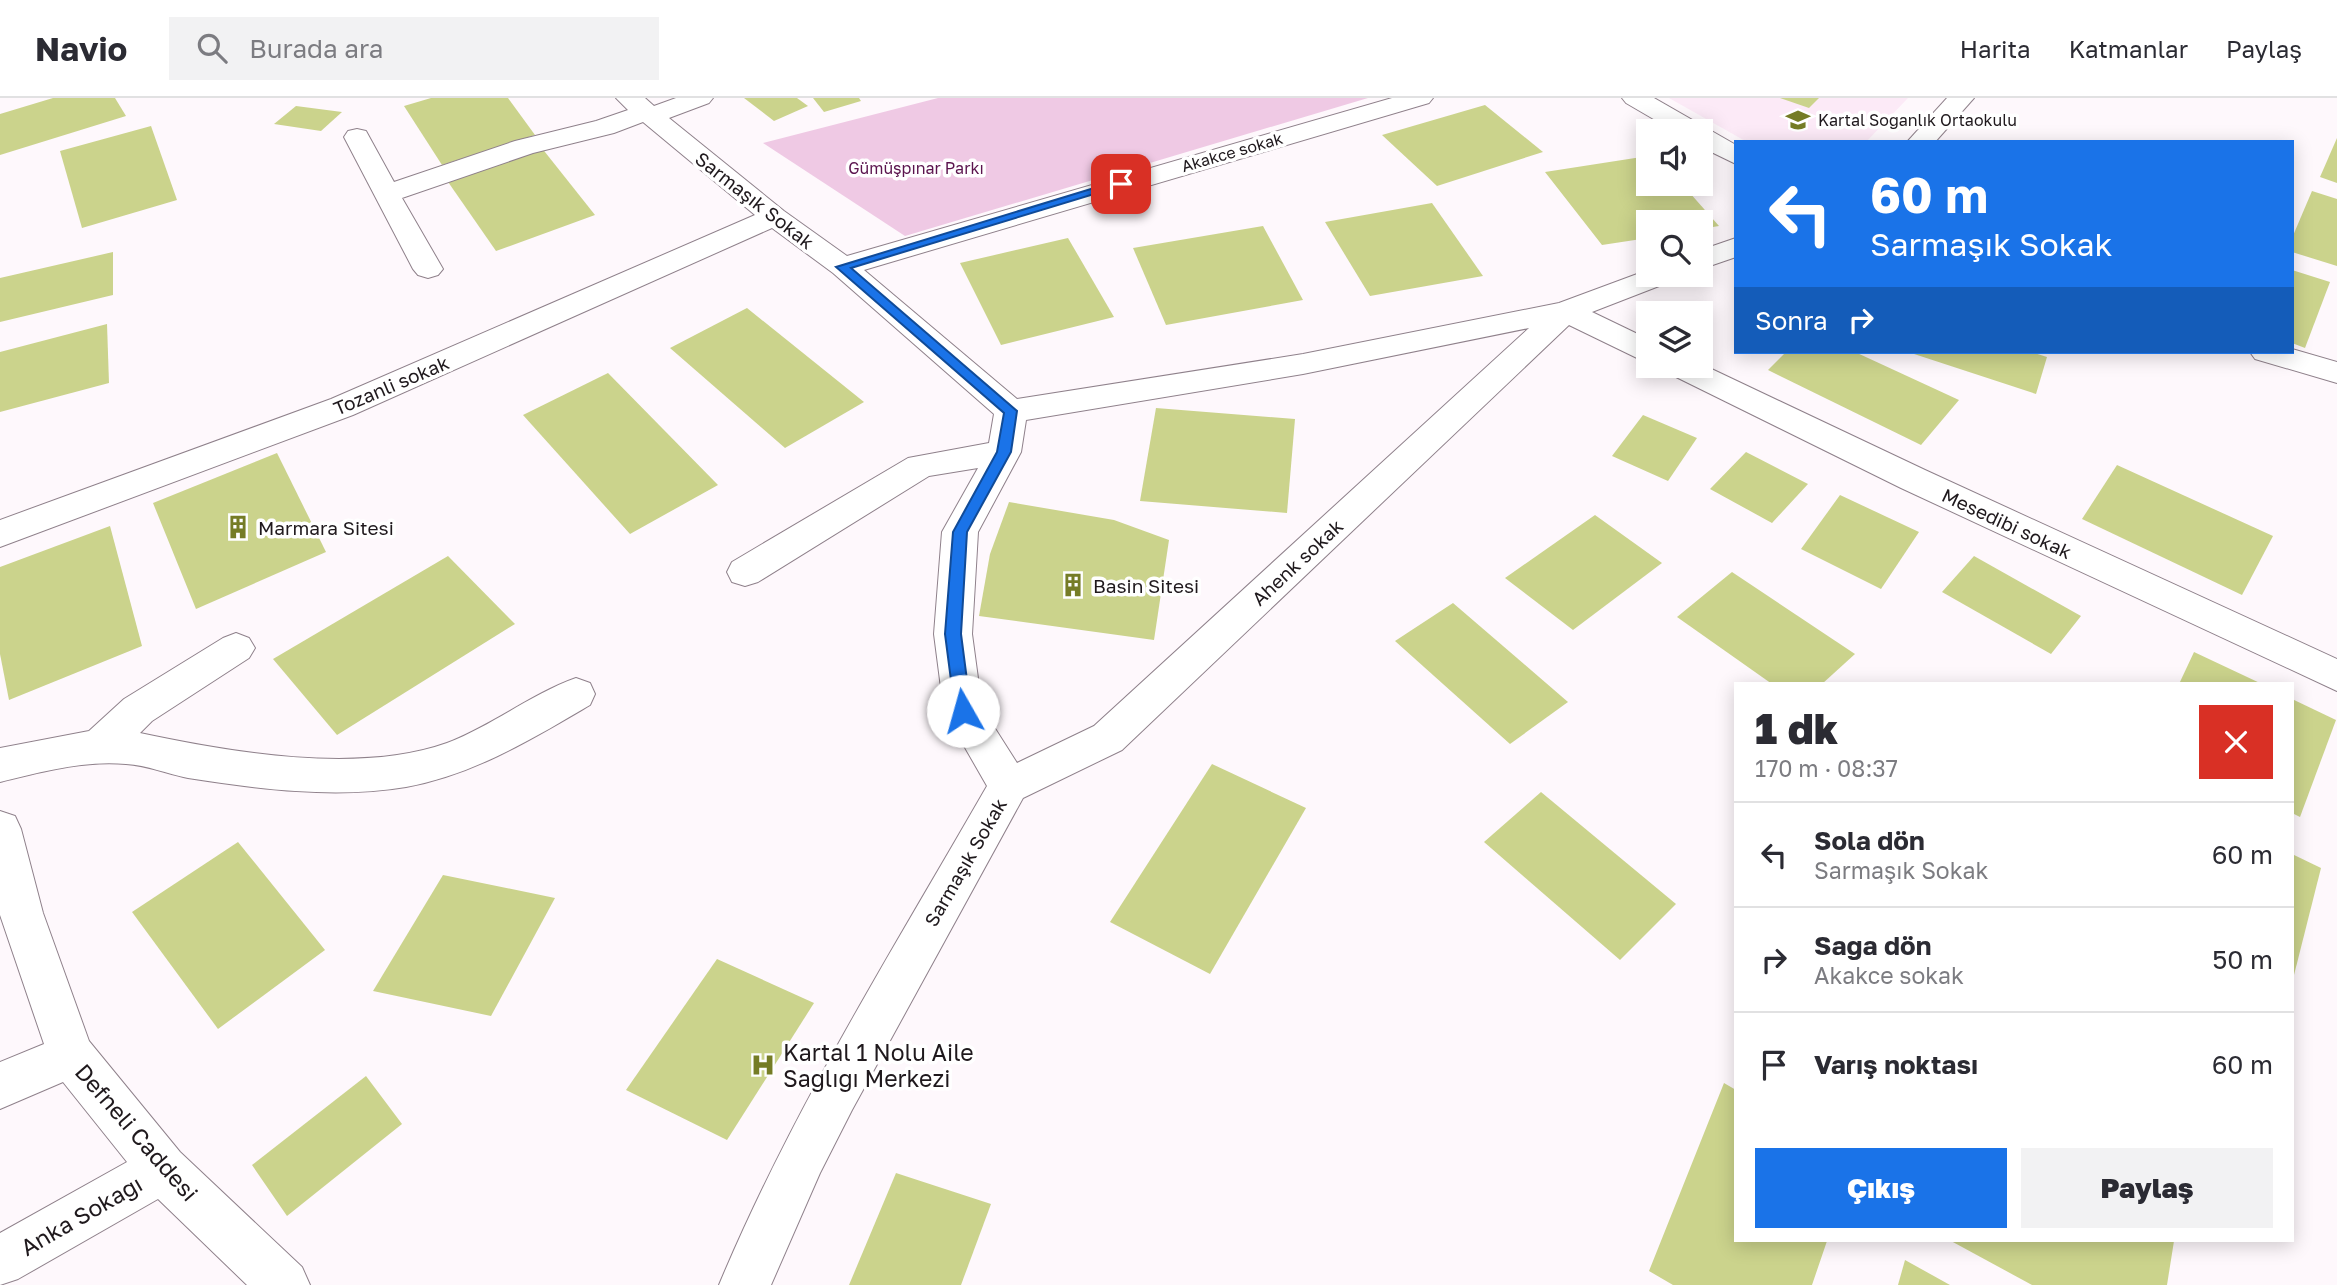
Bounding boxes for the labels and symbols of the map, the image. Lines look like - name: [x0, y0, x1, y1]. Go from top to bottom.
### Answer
- school or university icon: Kartal Soğanlık Ortaokulu: [1784, 106, 1812, 134]
- place label: Kartal Soğanlık Ortaokulu: [1818, 110, 2017, 130]
- street label: Akakce sokak: [1179, 128, 1285, 176]
- street label: Sarmaşık Sokak: [691, 147, 819, 254]
- pin: [1091, 154, 1151, 214]
- park label: Gümüşpınar Parkı: [848, 158, 984, 178]
- street label: Tozanli sokak: [330, 350, 452, 420]
- street label: Mesedibi sokak: [1939, 483, 2076, 563]
- building icon: Marmara Sitesi: [224, 513, 252, 541]
- street label: Ahenk sokak: [1247, 514, 1347, 610]
- place label: Marmara Sitesi: [258, 516, 394, 539]
- building icon: Basin Sitesi: [1059, 571, 1087, 599]
- place label: Basin Sitesi: [1093, 574, 1199, 597]
- position arrow: [926, 674, 1000, 748]
- street label: Sarmaşık Sokak: [919, 794, 1011, 930]
- place label: Kartal 1 Nolu Aile Sağlığı Merkezi: [783, 1038, 974, 1092]
- hospital icon: Kartal 1 Nolu Aile Sağlığı Merkezi: [749, 1051, 777, 1079]
- street label: Defneli Caddesi: [70, 1058, 204, 1206]
- street label: Anka Sokağı: [15, 1169, 147, 1261]

